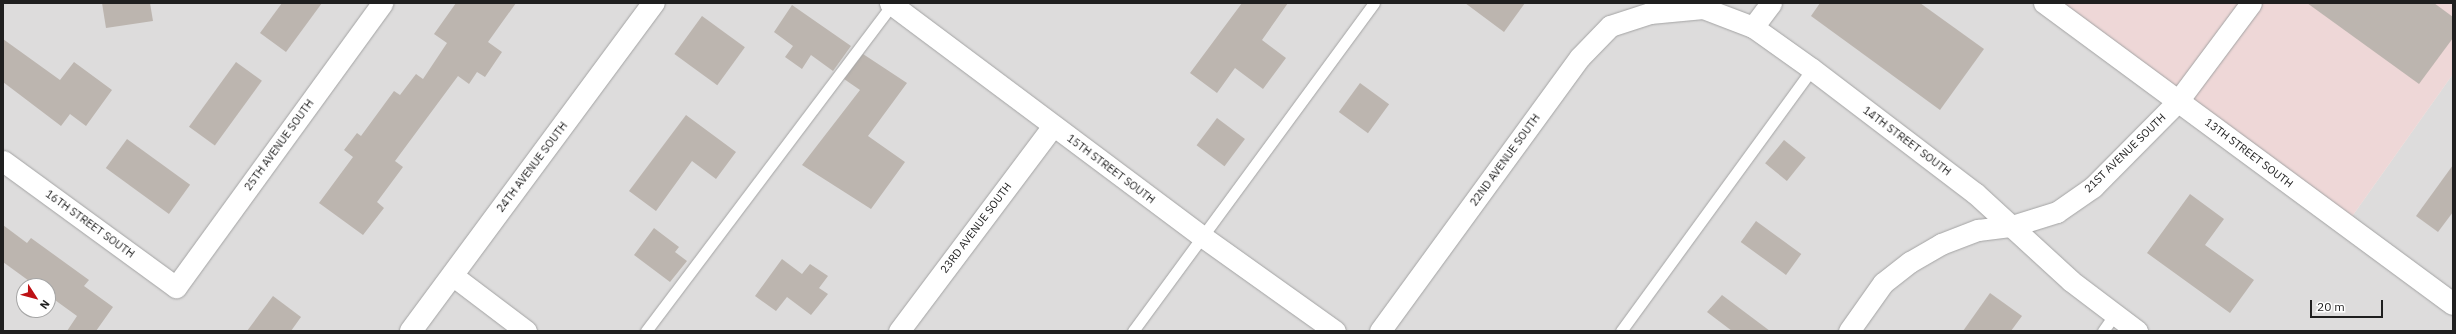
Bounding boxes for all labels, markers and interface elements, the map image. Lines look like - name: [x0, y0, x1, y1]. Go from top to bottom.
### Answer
- street label: 25TH AVENUE SOUTH: [241, 97, 317, 193]
- street label: 14TH STREET SOUTH: [1860, 104, 1954, 178]
- street label: 22ND AVENUE SOUTH: [1467, 111, 1543, 209]
- street label: 21ST AVENUE SOUTH: [2082, 111, 2168, 195]
- street label: 13TH STREET SOUTH: [2202, 116, 2296, 190]
- street label: 24TH AVENUE SOUTH: [494, 119, 570, 215]
- street label: 15TH STREET SOUTH: [1064, 132, 1158, 206]
- street label: 23RD AVENUE SOUTH: [938, 180, 1014, 276]
- street label: 16TH STREET SOUTH: [43, 187, 137, 261]
- north arrow: [16, 278, 56, 318]
- scale bar: [2312, 292, 2385, 318]
- text: N: [37, 297, 53, 312]
- text: 20 m: [2317, 299, 2345, 314]

